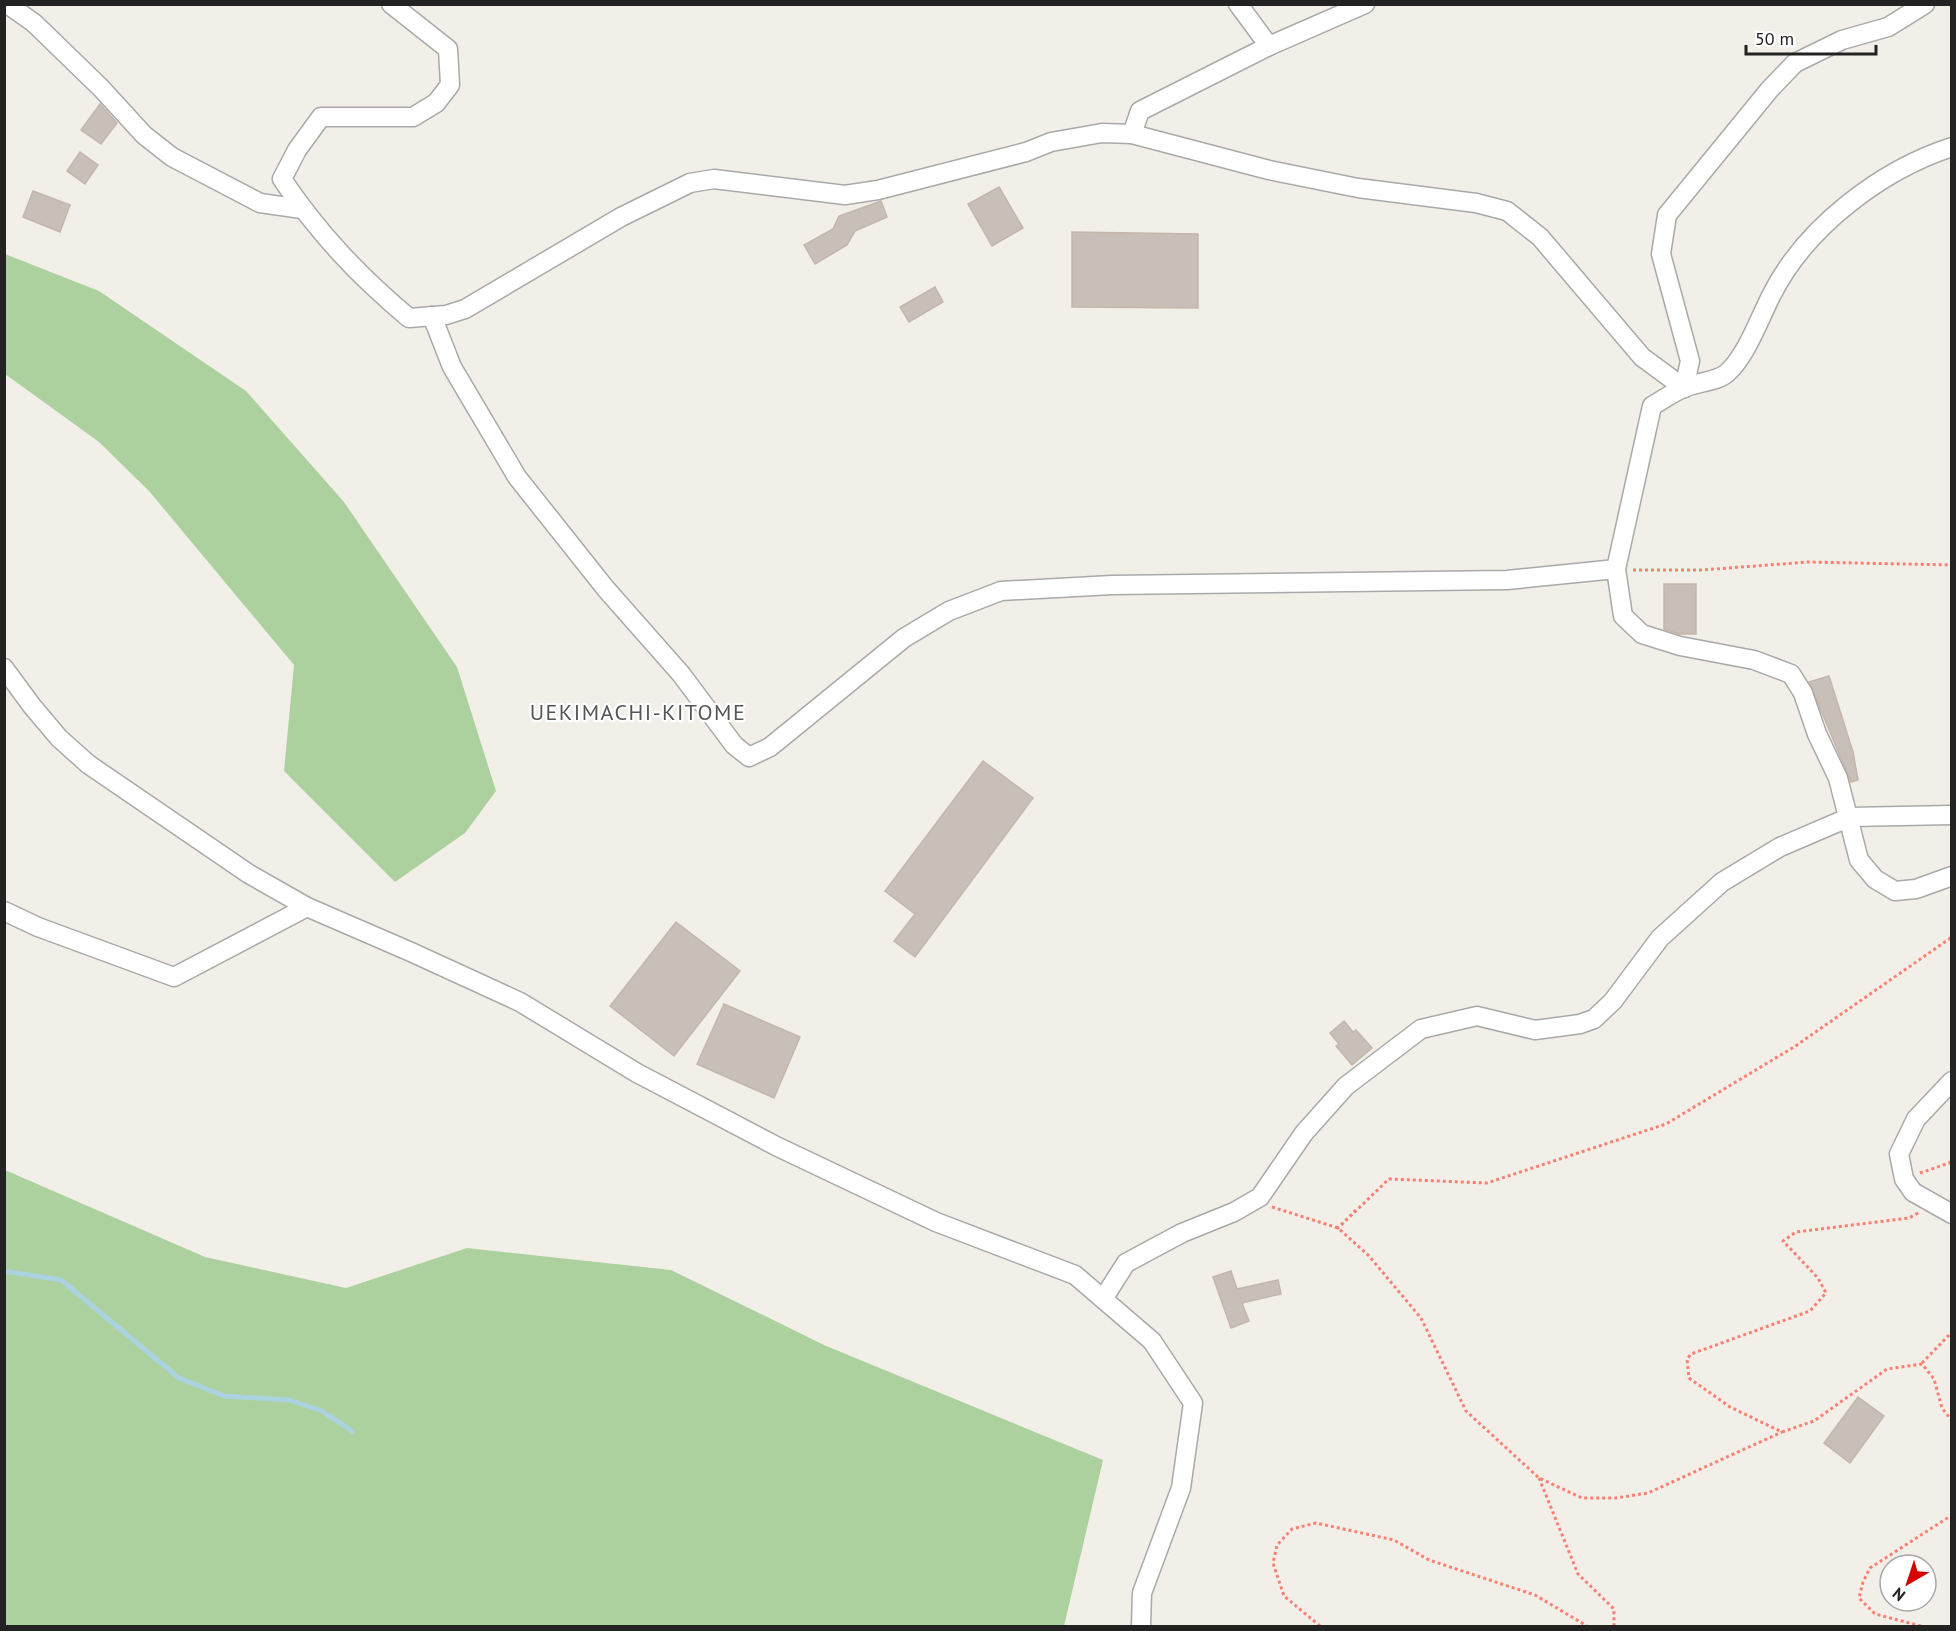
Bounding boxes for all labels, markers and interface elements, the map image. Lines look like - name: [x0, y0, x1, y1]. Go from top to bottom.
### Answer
- scale bar: [1746, 18, 1876, 56]
- text: 50 m: [1755, 27, 1794, 50]
- district label: UEKIMACHI-KITOME: [530, 698, 746, 726]
- north arrow: [1878, 1553, 1938, 1613]
- text: N: [1888, 1584, 1909, 1606]

